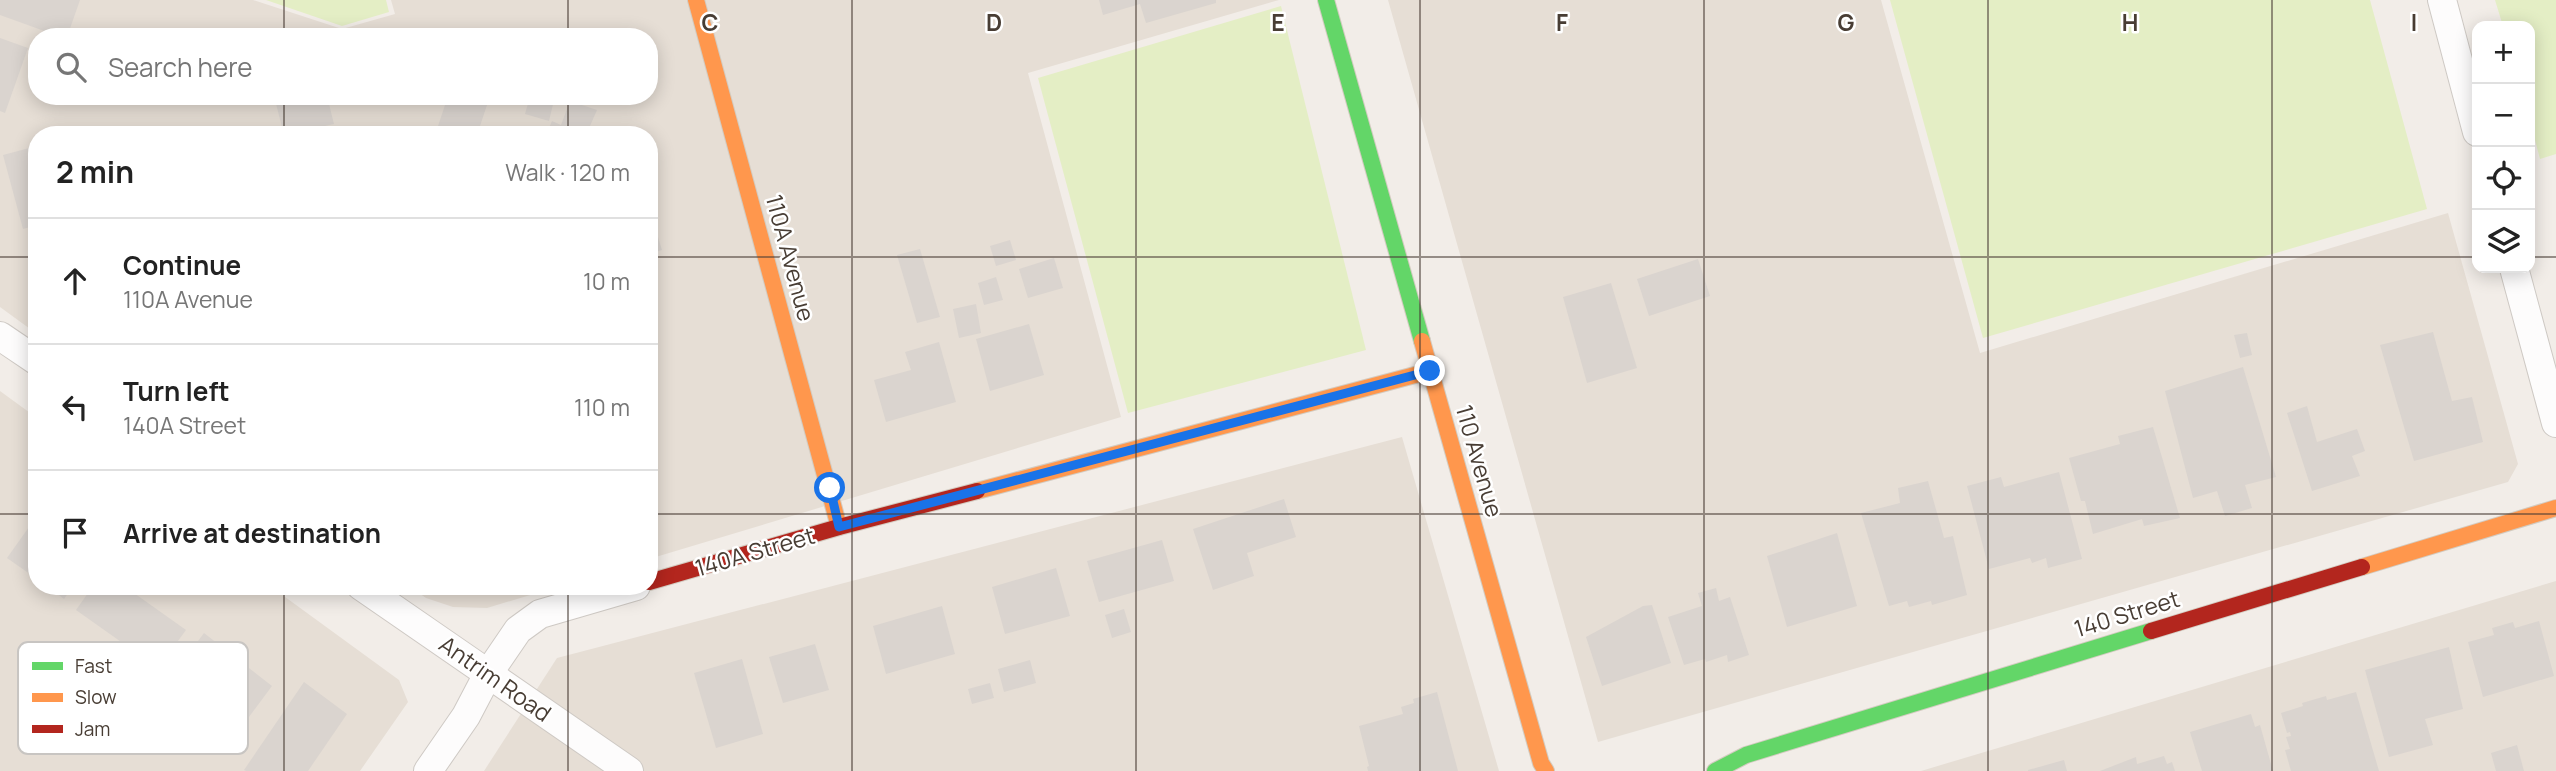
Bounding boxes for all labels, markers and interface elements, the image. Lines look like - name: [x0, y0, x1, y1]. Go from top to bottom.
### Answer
- text: C: [702, 6, 719, 38]
- text: D: [986, 6, 1002, 38]
- text: E: [1271, 6, 1285, 38]
- text: F: [1556, 6, 1568, 38]
- text: G: [1838, 6, 1855, 38]
- text: H: [2122, 6, 2138, 38]
- text: I: [2411, 6, 2417, 38]
- map controls: [2472, 21, 2535, 273]
- button: +: [2472, 21, 2535, 84]
- search box: [28, 28, 658, 105]
- icon: search: [52, 48, 90, 86]
- text: Search here: [108, 49, 253, 85]
- button: −: [2472, 84, 2535, 147]
- button: locate: [2472, 147, 2535, 210]
- text: 2 min: [56, 151, 134, 192]
- text: Walk · 120 m: [505, 156, 630, 188]
- street label: 110A Avenue: [759, 191, 823, 325]
- button: layers: [2472, 210, 2535, 273]
- text: Continue: [123, 247, 241, 283]
- icon: ahead: [56, 262, 94, 300]
- text: 10 m: [583, 265, 630, 297]
- text: 110A Avenue: [123, 283, 253, 315]
- route end: [1414, 355, 1445, 386]
- text: Turn left: [123, 373, 230, 409]
- icon: left: [56, 388, 94, 426]
- text: 110 m: [574, 391, 630, 423]
- street label: 110 Avenue: [1449, 401, 1511, 521]
- text: 140A Street: [123, 409, 246, 441]
- route start: [814, 472, 845, 503]
- icon: arrive: [56, 514, 94, 552]
- text: Arrive at destination: [123, 515, 381, 551]
- street label: 140A Street: [691, 519, 818, 583]
- street label: 140 Street: [2070, 582, 2183, 644]
- street label: Antrim Road: [433, 628, 558, 728]
- legend: [18, 642, 248, 754]
- text: Fast: [75, 653, 112, 679]
- text: Slow: [75, 684, 117, 710]
- text: Jam: [75, 716, 110, 742]

